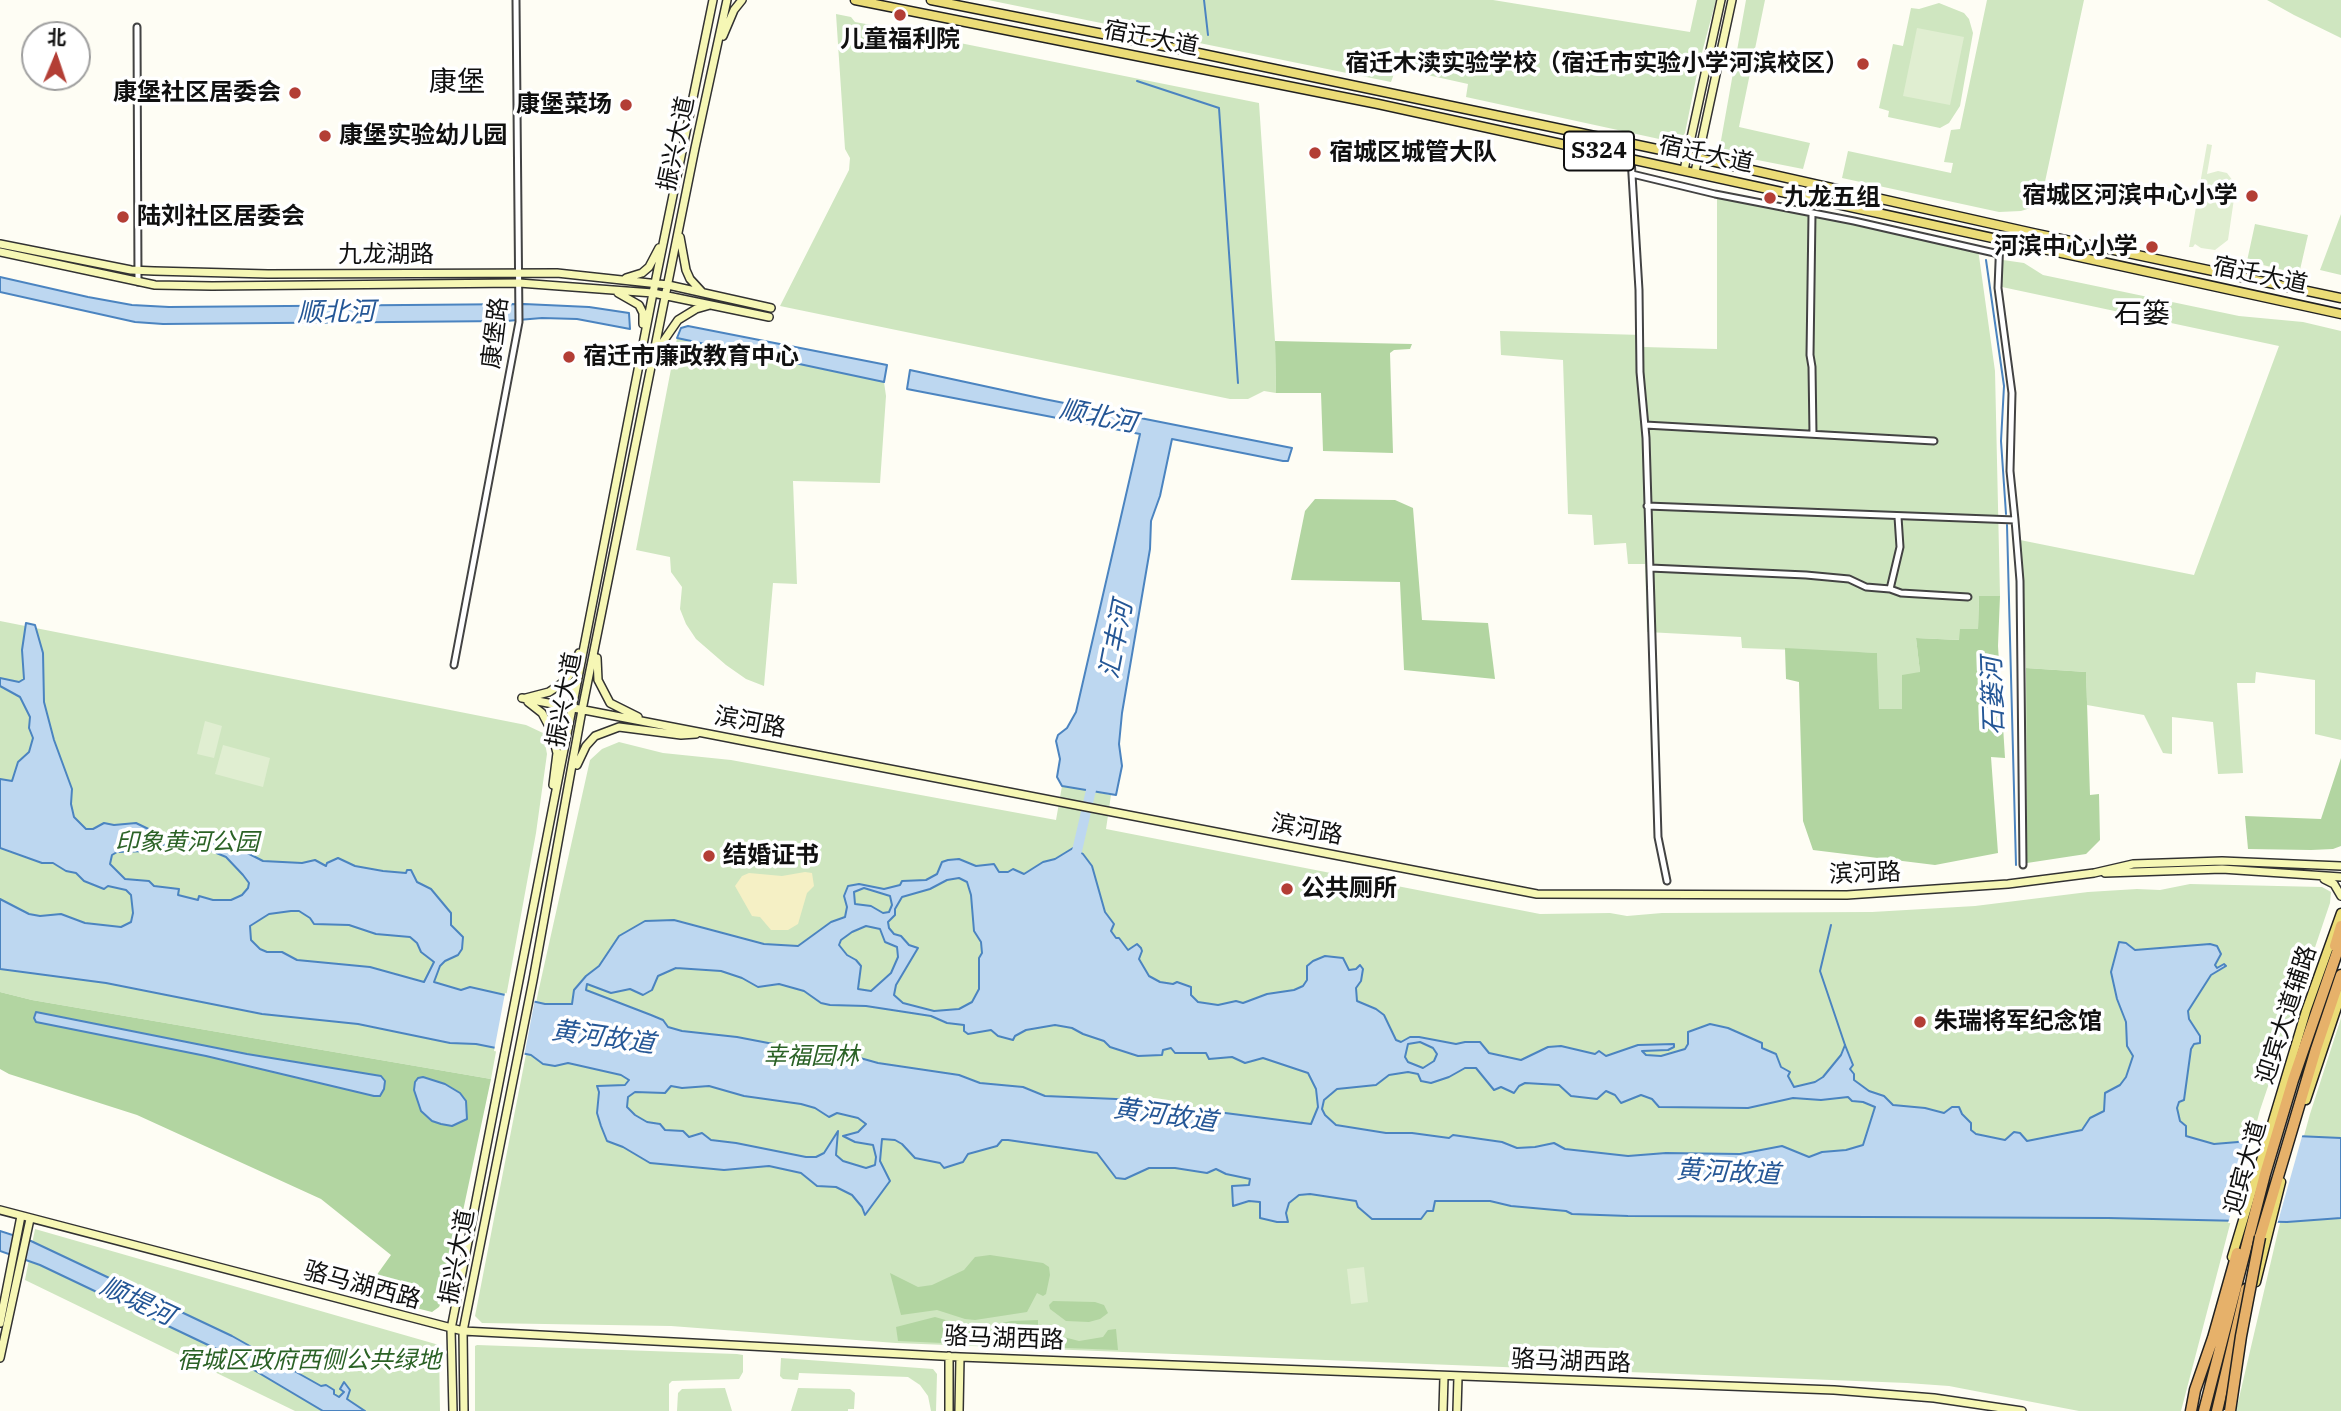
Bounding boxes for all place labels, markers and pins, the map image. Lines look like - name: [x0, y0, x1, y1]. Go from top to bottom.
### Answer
- marker: 儿童福利院: [892, 7, 908, 23]
- place label: 儿童福利院: [840, 26, 960, 54]
- place label: 宿迁木渎实验学校（宿迁市实验小学河滨校区）: [1345, 50, 1849, 78]
- marker: 宿迁木渎实验学校（宿迁市实验小学河滨校区）: [1855, 56, 1871, 72]
- place label: 康堡社区居委会: [113, 79, 281, 107]
- marker: 康堡社区居委会: [287, 85, 303, 101]
- place label: 康堡菜场: [516, 91, 612, 119]
- marker: 康堡菜场: [618, 97, 634, 113]
- place label: 康堡实验幼儿园: [339, 122, 507, 150]
- marker: 康堡实验幼儿园: [317, 128, 333, 144]
- place label: 宿城区城管大队: [1329, 139, 1497, 167]
- marker: 宿城区城管大队: [1307, 145, 1323, 161]
- place label: 宿城区河滨中心小学: [2022, 182, 2238, 210]
- place label: 九龙五组: [1784, 184, 1880, 212]
- marker: 宿城区河滨中心小学: [2244, 188, 2260, 204]
- marker: 九龙五组: [1762, 190, 1778, 206]
- place label: 陆刘社区居委会: [137, 203, 305, 231]
- marker: 陆刘社区居委会: [115, 209, 131, 225]
- place label: 河滨中心小学: [1994, 233, 2138, 261]
- marker: 河滨中心小学: [2144, 239, 2160, 255]
- place label: 宿迁市廉政教育中心: [583, 343, 799, 371]
- marker: 宿迁市廉政教育中心: [561, 349, 577, 365]
- place label: 结婚证书: [723, 842, 819, 870]
- marker: 结婚证书: [701, 848, 717, 864]
- place label: 公共厕所: [1301, 875, 1397, 903]
- marker: 公共厕所: [1279, 881, 1295, 897]
- place label: 朱瑞将军纪念馆: [1934, 1008, 2102, 1036]
- marker: 朱瑞将军纪念馆: [1912, 1014, 1928, 1030]

